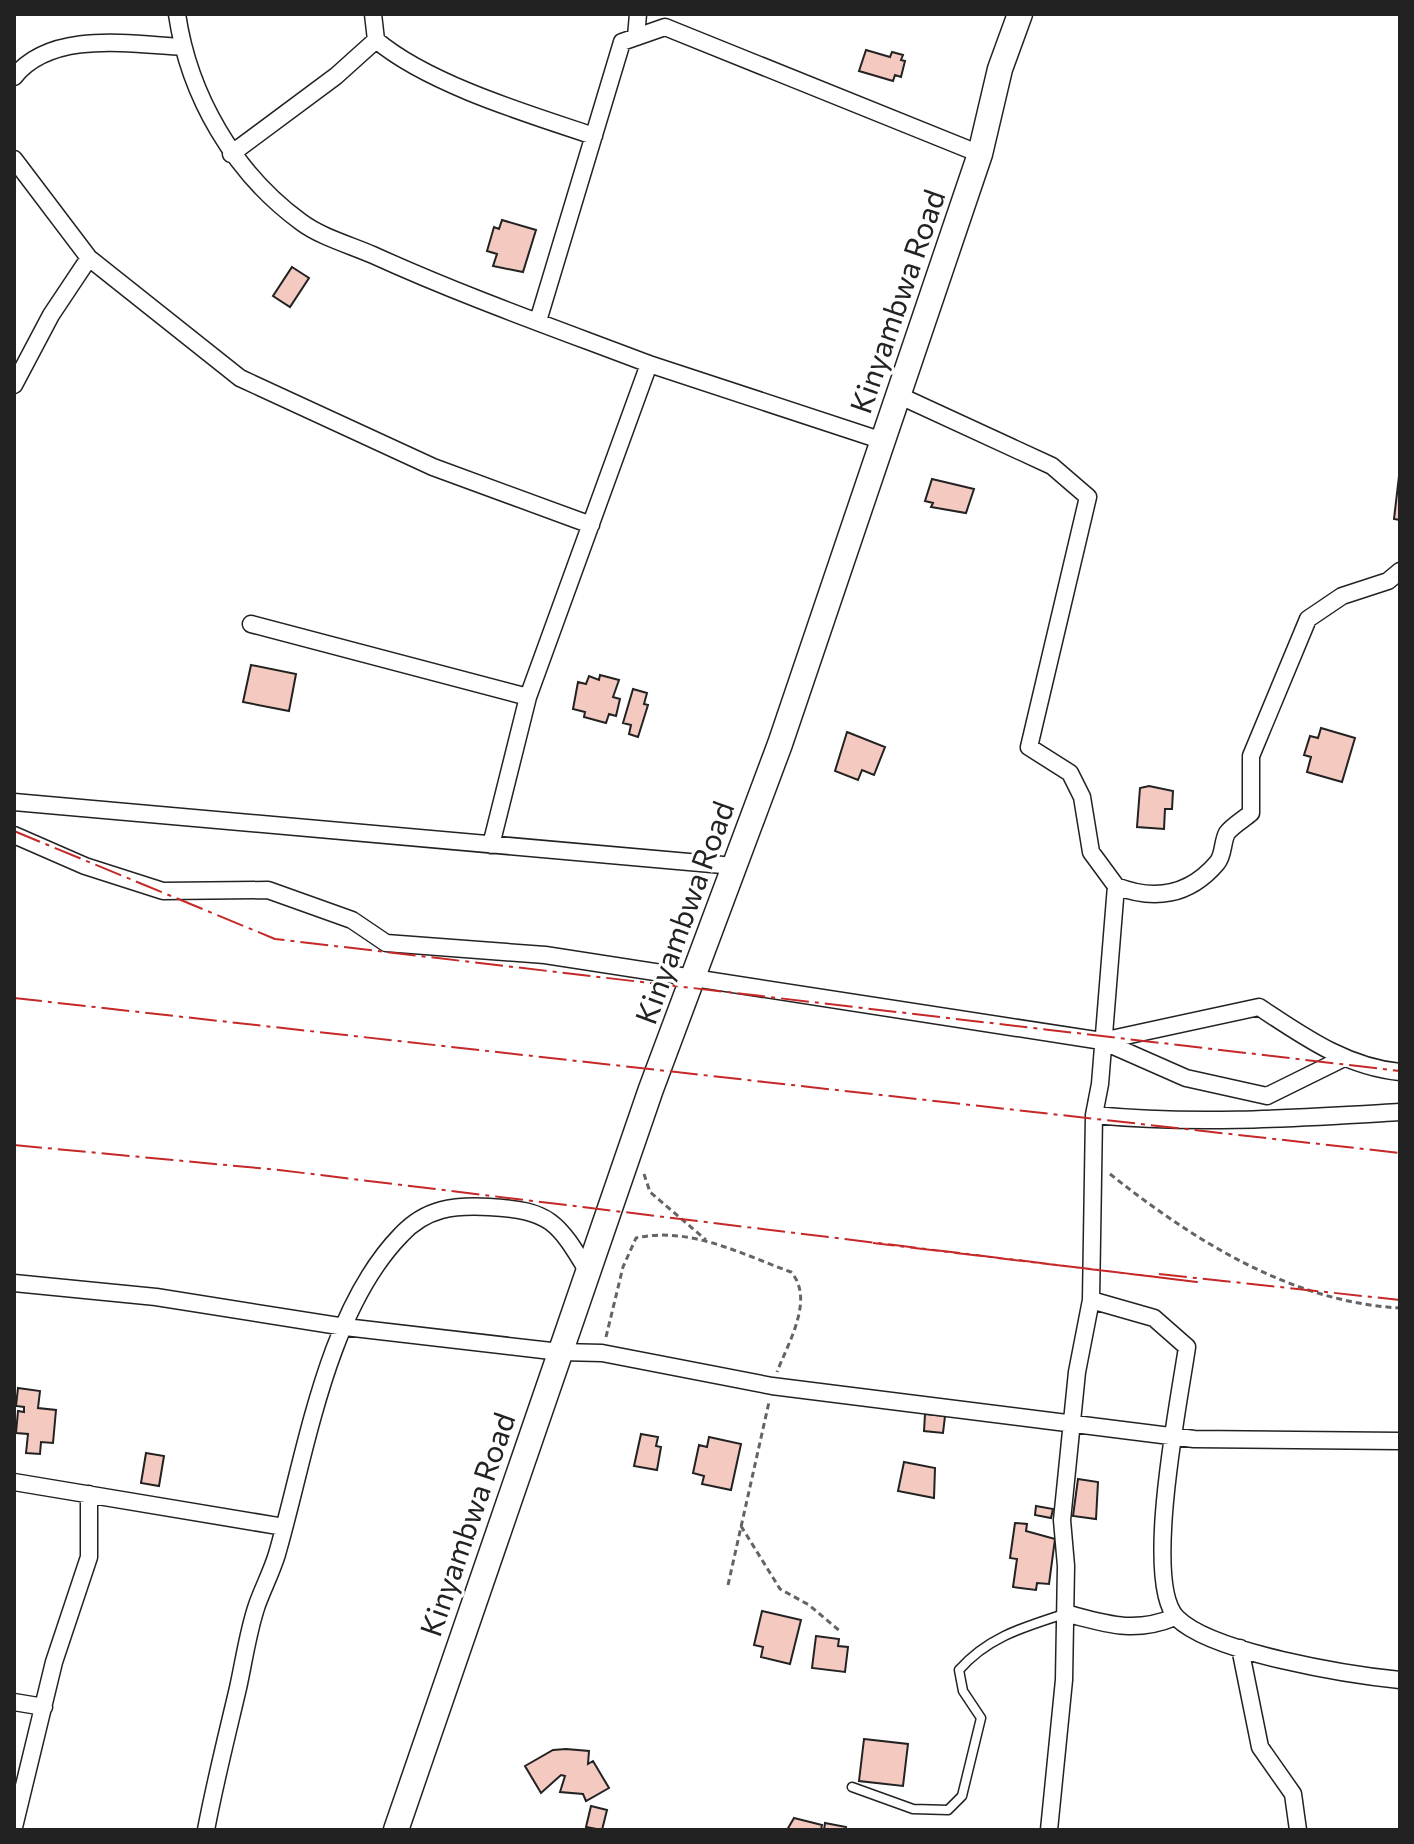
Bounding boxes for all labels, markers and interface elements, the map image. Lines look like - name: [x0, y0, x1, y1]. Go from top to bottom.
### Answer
- street label: Kinyambwa Road: [840, 184, 952, 418]
- street label: Kinyambwa Road: [626, 796, 740, 1028]
- street label: Kinyambwa Road: [410, 1407, 522, 1641]

